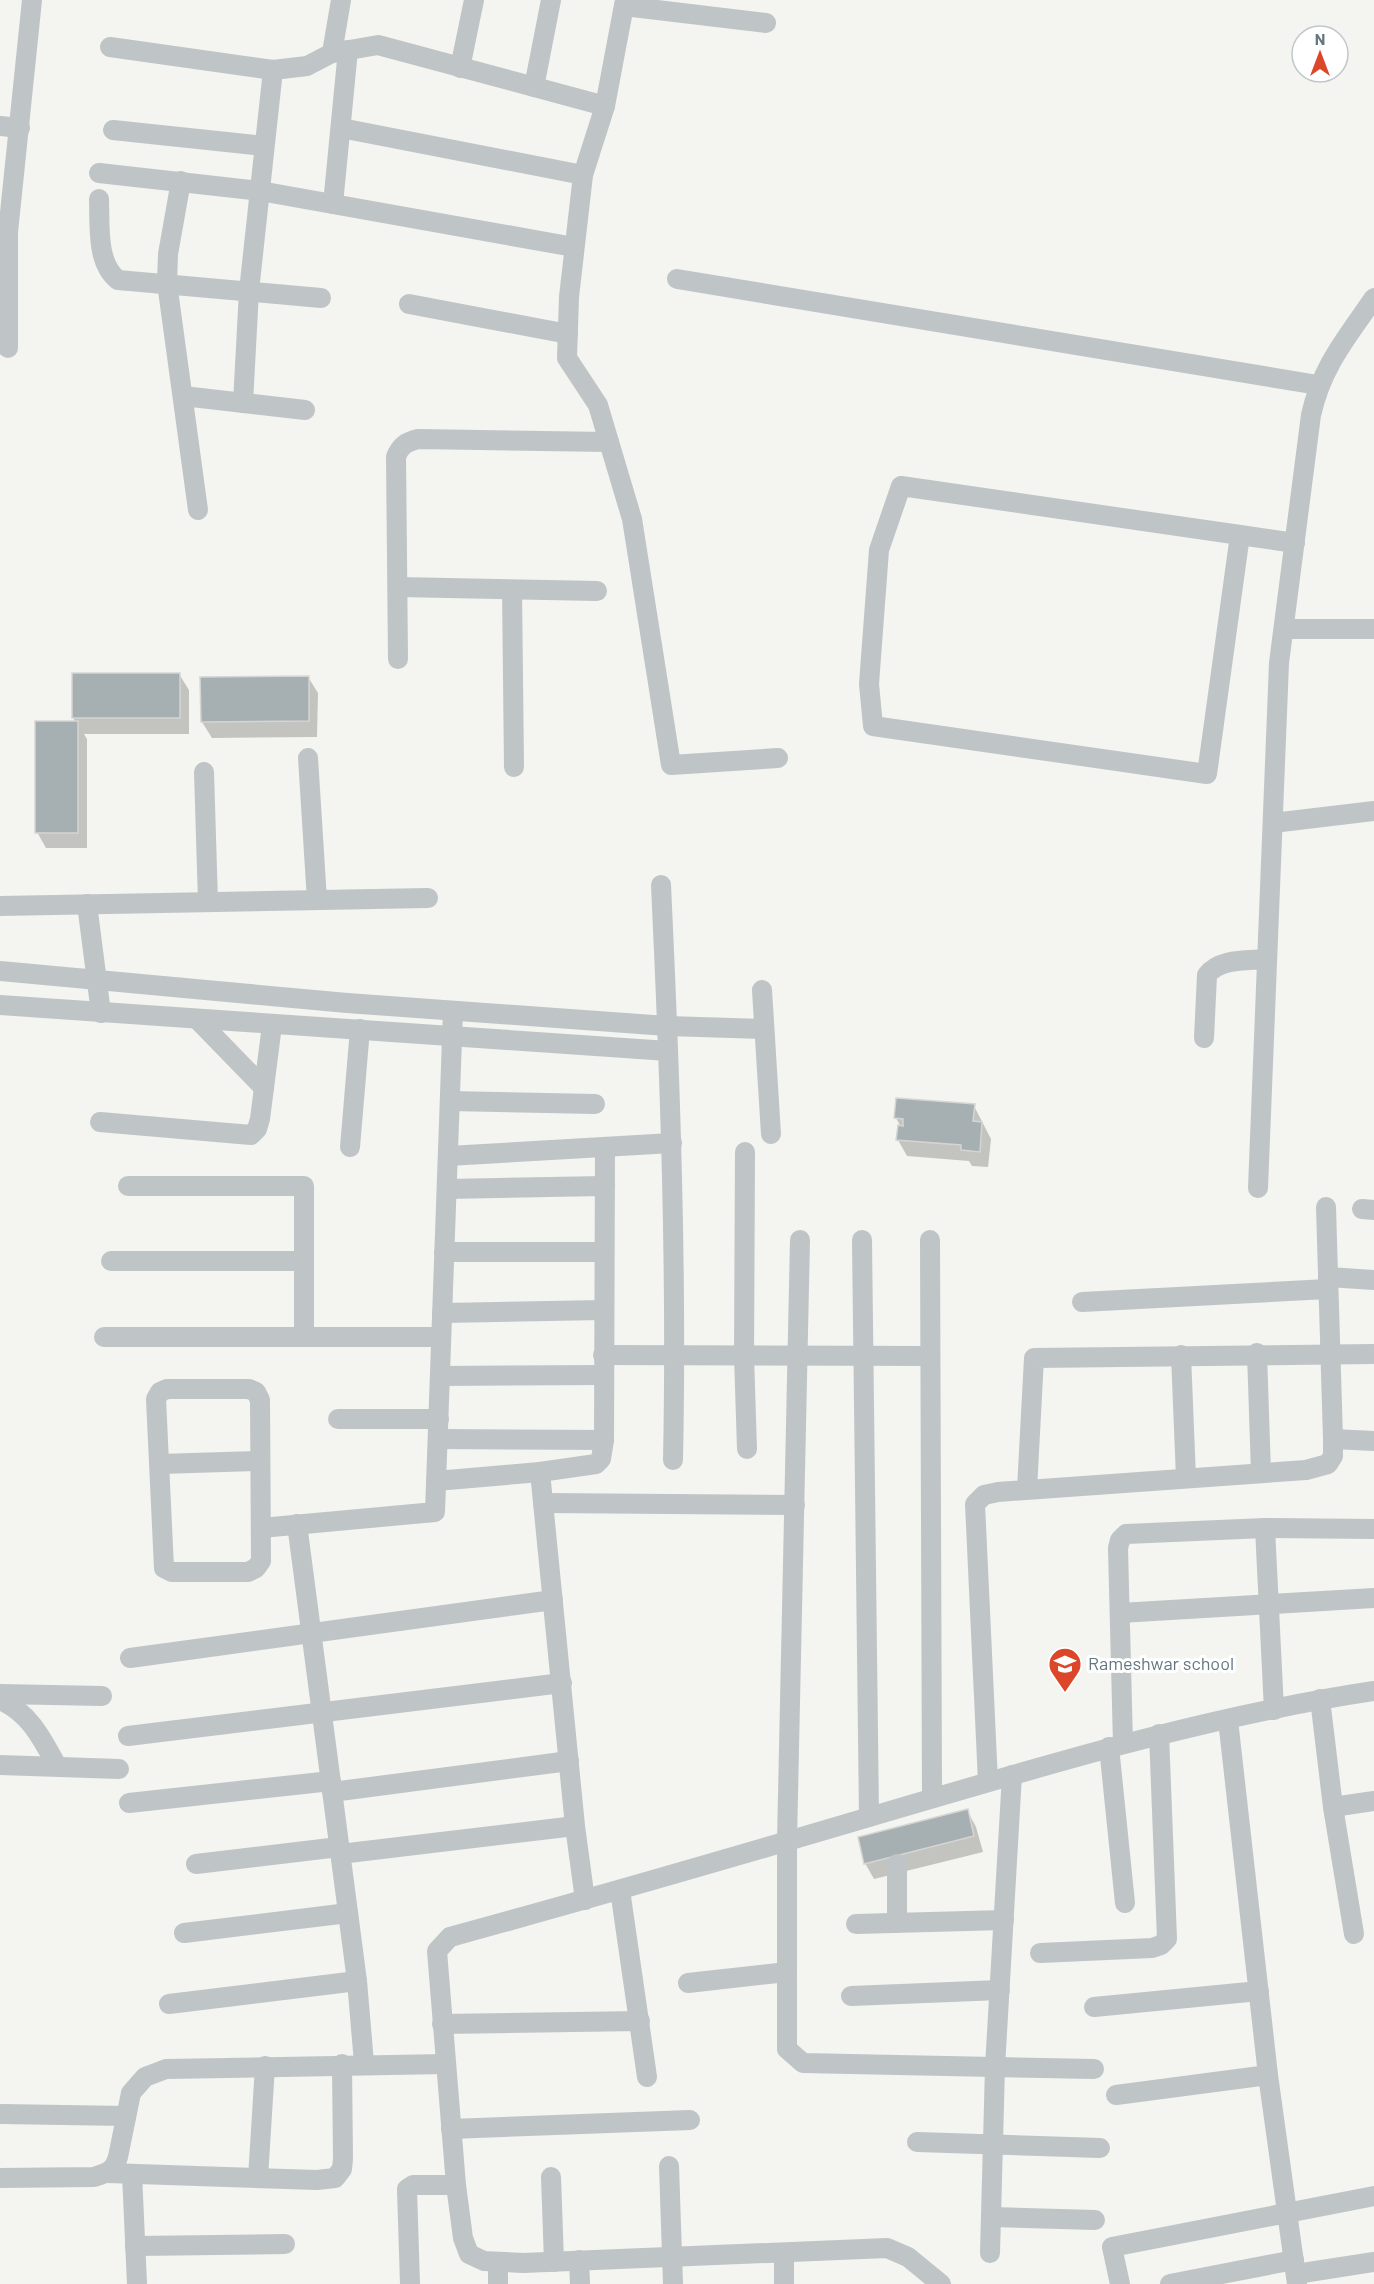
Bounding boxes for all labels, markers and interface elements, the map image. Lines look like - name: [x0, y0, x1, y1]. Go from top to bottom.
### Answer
- north arrow: [1290, 24, 1350, 84]
- text: N: [1315, 29, 1325, 48]
- school or university icon: Rameshwar school: [1047, 1646, 1083, 1693]
- place label: Rameshwar school: [1088, 1652, 1234, 1674]

